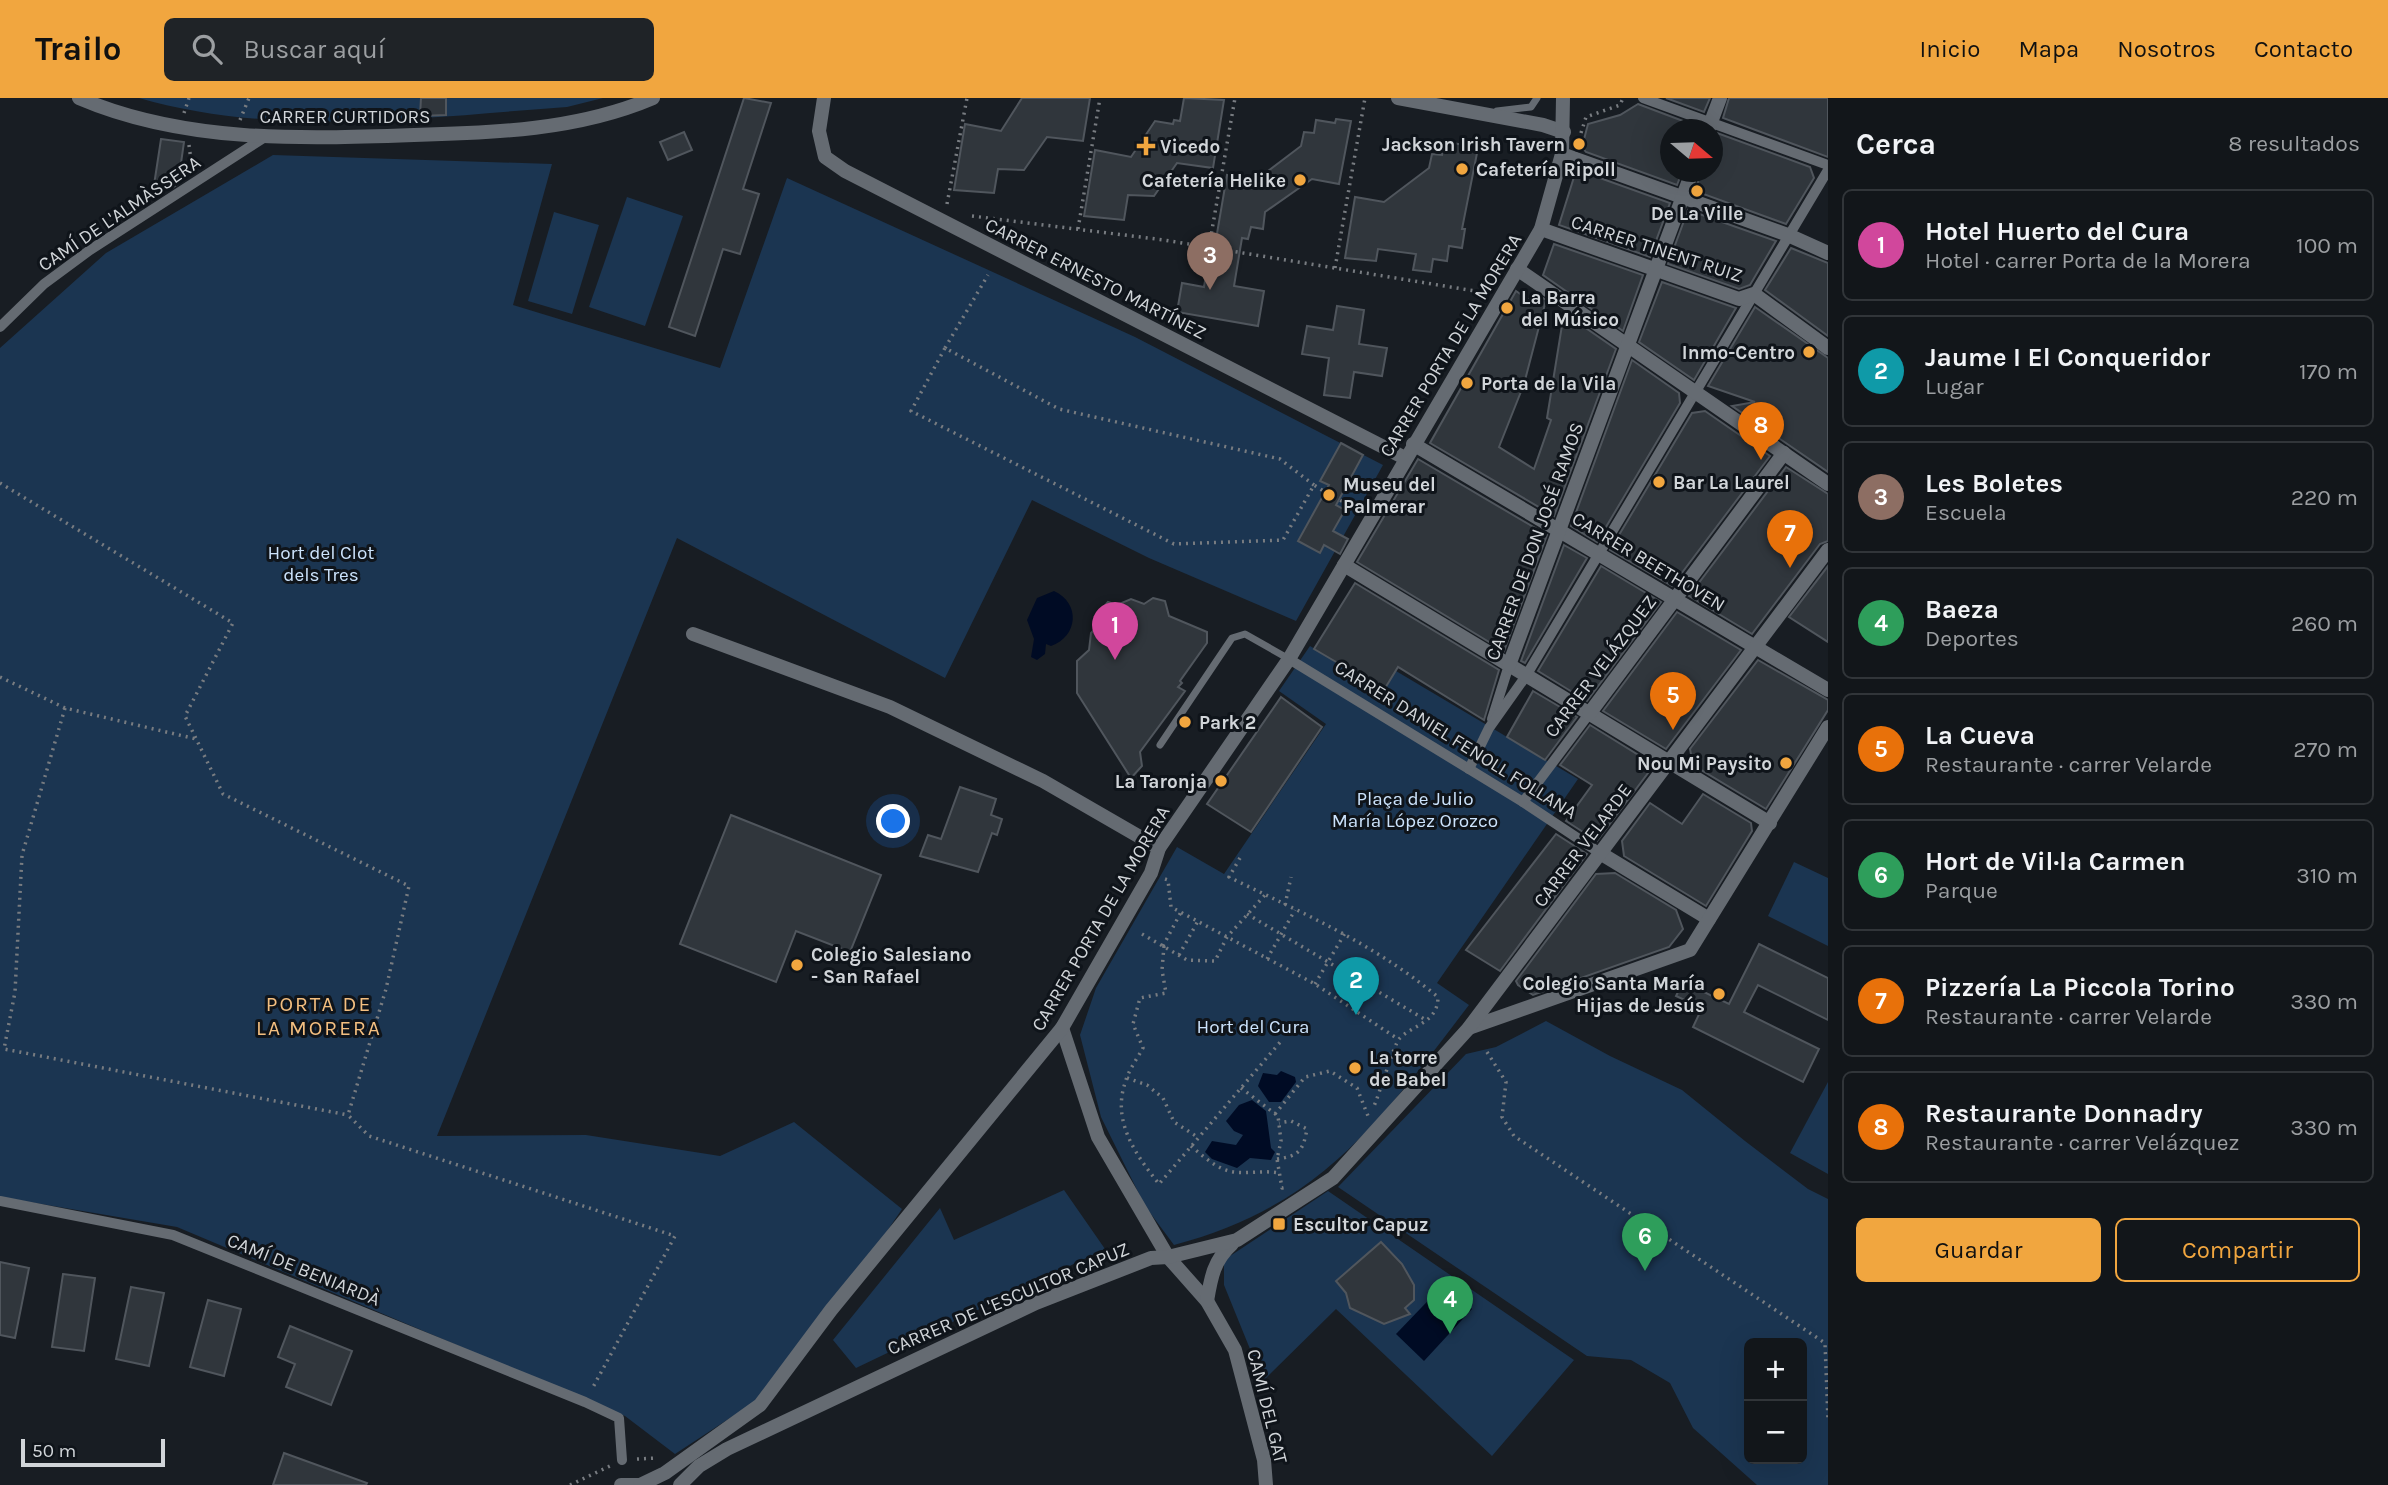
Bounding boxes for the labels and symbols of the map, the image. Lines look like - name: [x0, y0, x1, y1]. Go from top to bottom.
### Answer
- street label: CARRER CURTIDORS: [259, 106, 431, 128]
- north arrow: [1660, 119, 1723, 182]
- place label: Jackson Irish Tavern: [1382, 134, 1565, 156]
- place label: Vicedo: [1160, 136, 1220, 158]
- marker: Jackson Irish Tavern: [1571, 136, 1587, 152]
- marker: Vicedo: [1138, 138, 1154, 154]
- street label: CAMÍ DE L'ALMÀSSERA: [34, 151, 205, 276]
- place label: Cafetería Ripoll: [1476, 159, 1616, 181]
- marker: Cafetería Ripoll: [1454, 161, 1470, 177]
- place label: Cafetería Helike: [1142, 170, 1286, 192]
- marker: Cafetería Helike: [1292, 172, 1308, 188]
- marker: De La Ville: [1689, 183, 1705, 199]
- place label: De La Ville: [1651, 203, 1743, 225]
- street label: CARRER TINENT RUIZ: [1568, 211, 1745, 287]
- street label: CARRER ERNESTO MARTÍNEZ: [981, 213, 1210, 344]
- street label: CARRER PORTA DE LA MORERA: [1375, 230, 1526, 461]
- pin: 3: [1187, 232, 1233, 290]
- place label: La Barra del Músico: [1521, 287, 1619, 331]
- marker: La Barra del Músico: [1499, 300, 1515, 316]
- place label: Inmo-Centro: [1682, 342, 1795, 364]
- marker: Inmo-Centro: [1801, 344, 1817, 360]
- place label: Porta de la Vila: [1481, 373, 1617, 395]
- marker: Porta de la Vila: [1459, 375, 1475, 391]
- pin: 8: [1738, 402, 1784, 460]
- street label: CARRER DE DON JOSÉ RAMOS: [1481, 419, 1588, 663]
- place label: Bar La Laurel: [1673, 472, 1790, 494]
- place label: Museu del Palmerar: [1343, 474, 1436, 518]
- marker: Bar La Laurel: [1651, 474, 1667, 490]
- marker: Museu del Palmerar: [1321, 487, 1337, 503]
- street label: CARRER BEETHOVEN: [1568, 507, 1729, 616]
- pin: 7: [1767, 510, 1813, 568]
- park label: Hort del Clot dels Tres: [268, 542, 374, 586]
- street label: CARRER VELÁZQUEZ: [1540, 591, 1661, 742]
- pin: 1: [1092, 602, 1138, 660]
- street label: CARRER DANIEL FENOLL FOLLANA: [1330, 656, 1581, 824]
- pin: 5: [1650, 672, 1696, 730]
- place label: Park 2: [1199, 712, 1256, 734]
- marker: Park 2: [1177, 714, 1193, 730]
- place label: Nou Mi Paysito: [1637, 753, 1772, 775]
- marker: Nou Mi Paysito: [1778, 755, 1794, 771]
- place label: La Taronja: [1115, 771, 1207, 793]
- marker: La Taronja: [1213, 773, 1229, 789]
- street label: CARRER VELARDE: [1529, 780, 1636, 912]
- park label: Plaça de Julio María López Orozco: [1332, 788, 1498, 832]
- street label: CARRER PORTA DE LA MORERA: [1027, 802, 1175, 1035]
- your location: [876, 804, 910, 838]
- place label: Colegio Salesiano - San Rafael: [811, 944, 972, 988]
- marker: Colegio Salesiano - San Rafael: [789, 957, 805, 973]
- pin: 2: [1333, 957, 1379, 1015]
- place label: Colegio Santa María Hijas de Jesús: [1522, 973, 1705, 1017]
- marker: Colegio Santa María Hijas de Jesús: [1711, 986, 1727, 1002]
- district label: PORTA DE LA MORERA: [256, 992, 382, 1040]
- park label: Hort del Cura: [1197, 1016, 1309, 1038]
- place label: La torre de Babel: [1369, 1047, 1447, 1091]
- marker: La torre de Babel: [1347, 1060, 1363, 1076]
- pin: 6: [1622, 1213, 1668, 1271]
- place label: Escultor Capuz: [1293, 1214, 1429, 1236]
- marker: Escultor Capuz: [1271, 1216, 1287, 1232]
- street label: CAMÍ DE BENIARDÀ: [224, 1228, 384, 1311]
- street label: CARRER DE L'ESCULTOR CAPUZ: [884, 1238, 1133, 1360]
- pin: 4: [1427, 1276, 1473, 1334]
- street label: CAMÍ DEL GAT: [1242, 1347, 1293, 1466]
- scale bar: [21, 1436, 164, 1468]

